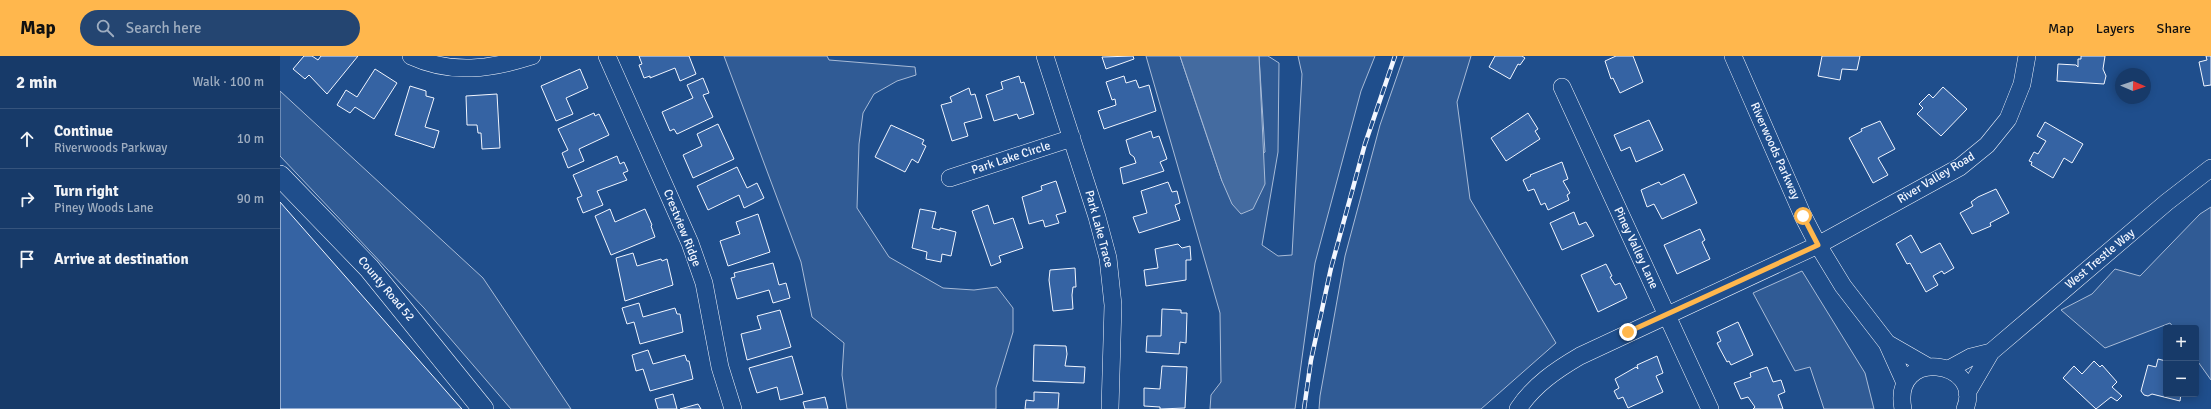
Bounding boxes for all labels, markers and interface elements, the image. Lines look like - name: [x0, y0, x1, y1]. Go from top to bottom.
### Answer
- search box: [80, 10, 360, 46]
- text: Map: [20, 16, 56, 40]
- icon: search: [94, 17, 116, 39]
- text: Search here: [126, 19, 201, 37]
- text: Map: [2048, 20, 2074, 37]
- text: Layers: [2096, 20, 2135, 37]
- text: Share: [2157, 20, 2191, 37]
- north arrow: [2115, 68, 2151, 104]
- text: 2 min: [16, 72, 57, 93]
- text: Walk · 100 m: [193, 74, 264, 90]
- street label: Riverwoods Parkway: [1747, 100, 1803, 202]
- text: Continue: [54, 122, 113, 140]
- icon: ahead: [16, 128, 38, 150]
- text: 10 m: [237, 131, 264, 147]
- street label: Park Lake Circle: [970, 138, 1052, 178]
- text: Riverwoods Parkway: [54, 140, 167, 156]
- street label: River Valley Road: [1895, 149, 1977, 207]
- text: Turn right: [54, 182, 119, 200]
- street label: Crestview Ridge: [660, 187, 704, 269]
- icon: right: [16, 188, 38, 210]
- street label: Park Lake Trace: [1081, 189, 1117, 269]
- text: 90 m: [237, 191, 264, 207]
- text: Piney Woods Lane: [54, 200, 154, 216]
- street label: Piney Valley Lane: [1610, 205, 1662, 291]
- route start: [1794, 207, 1812, 225]
- street label: West Trestle Way: [2062, 225, 2138, 292]
- icon: arrive: [16, 248, 38, 270]
- text: Arrive at destination: [54, 250, 189, 268]
- street label: County Road 52: [354, 253, 418, 325]
- route end: [1619, 323, 1637, 341]
- map controls: [2163, 325, 2199, 397]
- button: +: [2163, 325, 2199, 361]
- button: −: [2163, 361, 2199, 397]

